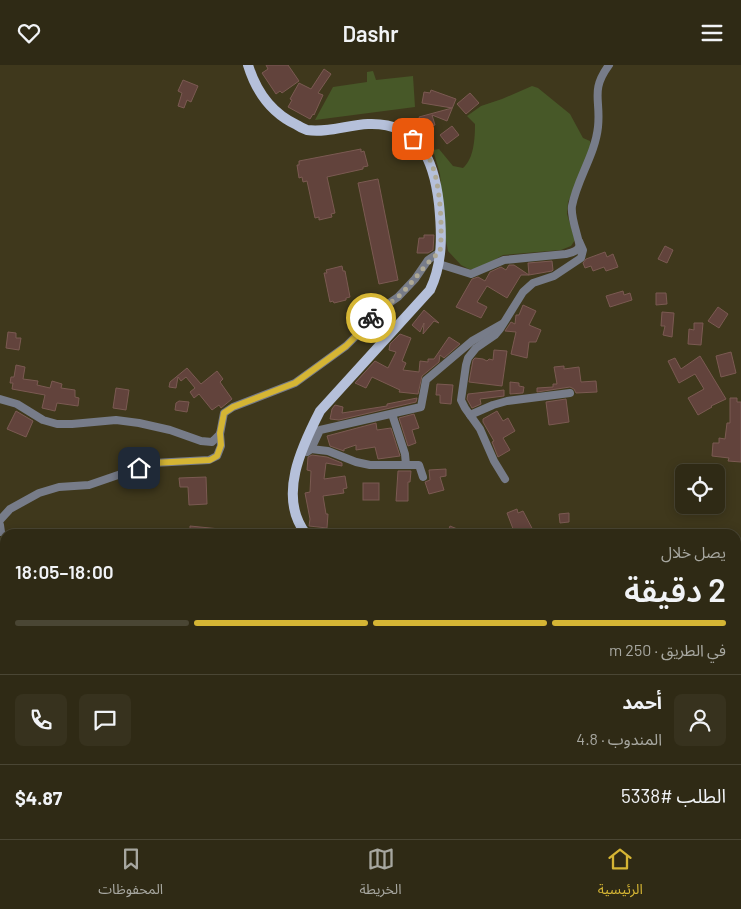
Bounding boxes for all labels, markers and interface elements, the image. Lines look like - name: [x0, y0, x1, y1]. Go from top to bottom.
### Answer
- icon: heart: [15, 19, 43, 47]
- icon: menu: [698, 19, 726, 47]
- text: Dashr: [342, 20, 399, 46]
- pin: [392, 118, 434, 160]
- icon: bag: [399, 125, 427, 153]
- courier: [346, 293, 396, 343]
- icon: bike: [357, 304, 385, 332]
- pin: [118, 447, 160, 489]
- icon: home: [125, 454, 153, 482]
- map controls: [675, 464, 725, 514]
- button: locate: [675, 464, 725, 514]
- text: يصل خلال: [661, 542, 726, 561]
- text: 18:00–18:05: [15, 560, 114, 583]
- text: 2 دقيقة: [624, 570, 726, 608]
- text: في الطريق · 250 m: [609, 640, 726, 659]
- text: أحمد: [622, 690, 662, 713]
- button: phone: [15, 694, 67, 746]
- button: chat: [79, 694, 131, 746]
- button: person: [674, 694, 726, 746]
- text: المندوب · 4.8: [576, 729, 662, 748]
- text: الطلب #5338: [621, 784, 726, 807]
- text: $4.87: [15, 786, 62, 809]
- tab: المحفوظات: [98, 845, 163, 904]
- tab: الخريطة: [360, 845, 401, 904]
- tab: الرئيسية: [598, 845, 643, 904]

